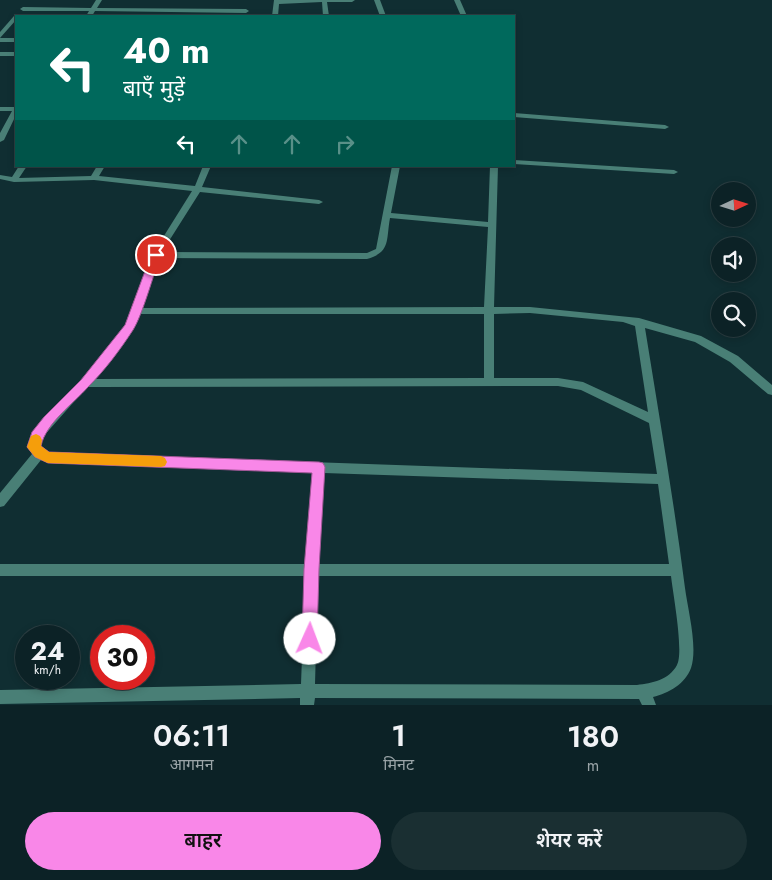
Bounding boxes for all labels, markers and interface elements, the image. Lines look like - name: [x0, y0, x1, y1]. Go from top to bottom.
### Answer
- text: 40 m: [123, 26, 210, 76]
- icon: left: [40, 35, 105, 100]
- text: बाएँ मुड़ें: [123, 72, 185, 104]
- icon: left: [172, 130, 200, 158]
- icon: ahead: [225, 130, 253, 158]
- icon: ahead: [278, 130, 306, 158]
- icon: right: [331, 130, 359, 158]
- north arrow: [711, 182, 756, 228]
- map controls: [711, 182, 756, 337]
- pin: [135, 234, 177, 276]
- button: sound: [711, 237, 756, 282]
- icon: arrive: [142, 241, 170, 269]
- button: search: [711, 292, 756, 337]
- position arrow: [283, 612, 335, 664]
- speed limit sign: 30: [90, 625, 155, 690]
- text: 24: [31, 633, 64, 669]
- text: km/h: [34, 661, 61, 679]
- text: 06:11: [153, 714, 230, 757]
- text: 1: [391, 714, 406, 757]
- text: 180: [567, 715, 619, 758]
- text: आगमन: [170, 753, 214, 776]
- text: मिनट: [383, 753, 414, 776]
- text: m: [587, 754, 599, 777]
- button: बाहर: [25, 812, 381, 870]
- button: शेयर करें: [391, 812, 747, 870]

